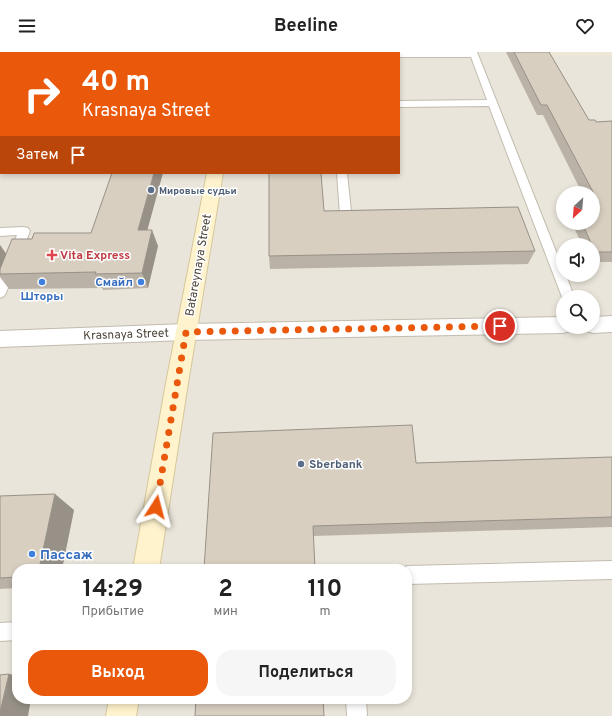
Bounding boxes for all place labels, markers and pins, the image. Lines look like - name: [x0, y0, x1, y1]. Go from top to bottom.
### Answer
- marker: Мировые судьи: [146, 185, 156, 195]
- place label: Мировые судьи: [159, 185, 237, 198]
- place label: Vita Express: [60, 248, 130, 264]
- marker: Vita Express: [47, 250, 57, 260]
- place label: Смайл: [95, 275, 133, 291]
- marker: Шторы: [37, 277, 47, 287]
- marker: Смайл: [136, 277, 146, 287]
- place label: Шторы: [21, 289, 63, 305]
- pin: [483, 309, 517, 343]
- place label: Sberbank: [309, 457, 363, 473]
- marker: Sberbank: [296, 459, 306, 469]
- place label: Пассаж: [40, 547, 93, 564]
- marker: Пассаж: [27, 549, 37, 559]

